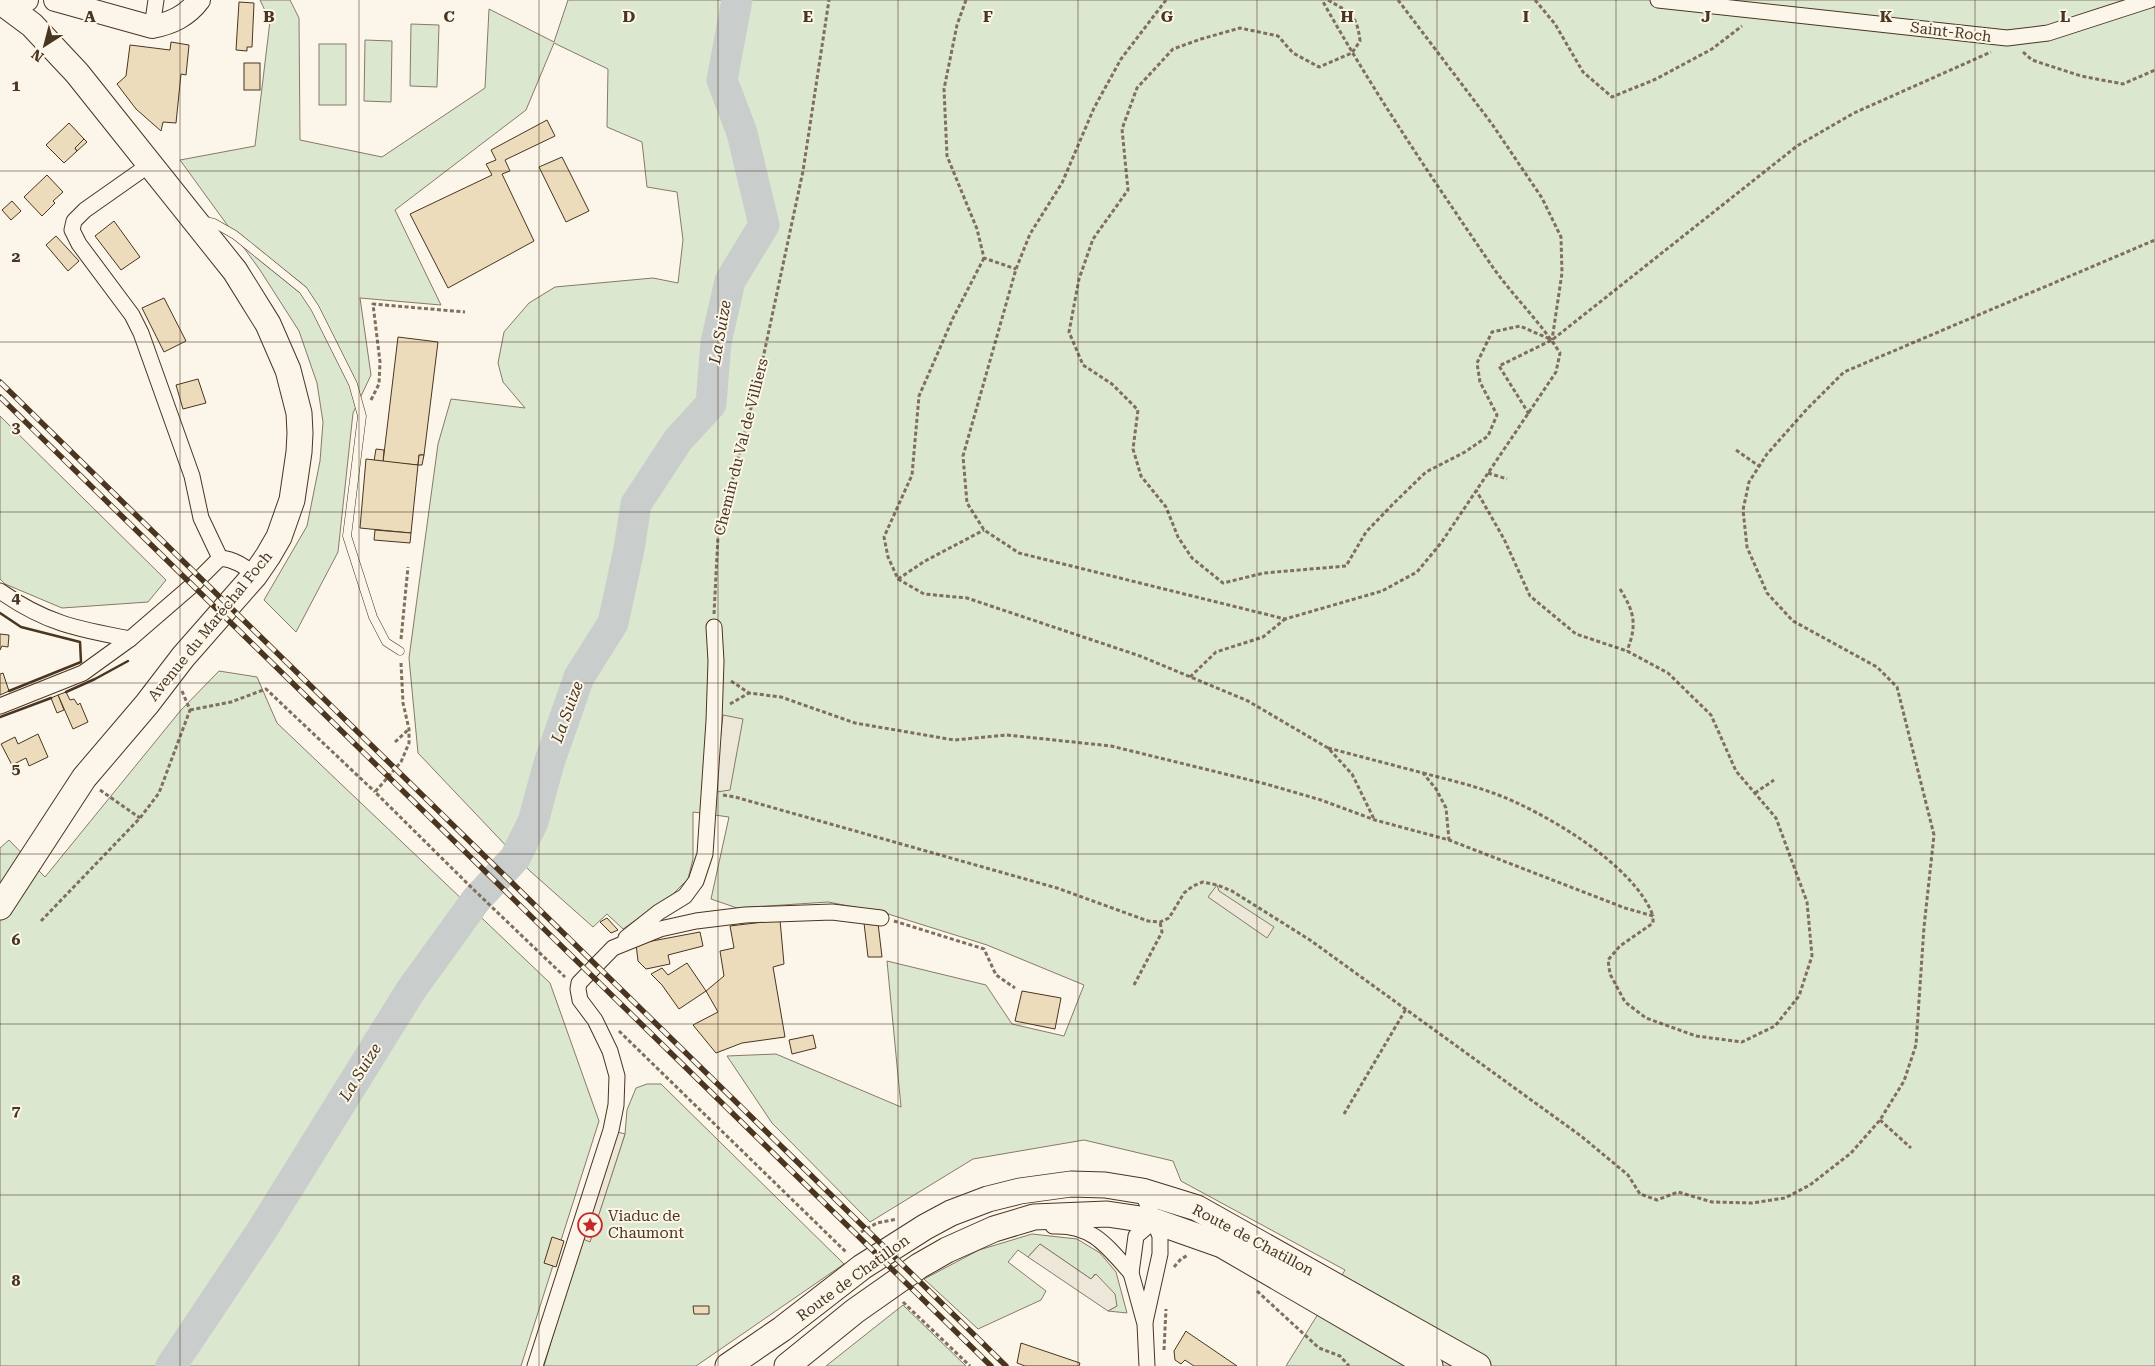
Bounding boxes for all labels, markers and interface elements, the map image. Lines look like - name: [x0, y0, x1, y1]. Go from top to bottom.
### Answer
- text: A: [84, 7, 96, 26]
- text: B: [263, 7, 275, 26]
- text: C: [443, 7, 455, 26]
- text: D: [623, 7, 636, 26]
- text: E: [803, 7, 813, 26]
- text: F: [983, 7, 993, 26]
- text: G: [1161, 7, 1174, 26]
- text: H: [1340, 7, 1354, 26]
- text: I: [1523, 7, 1529, 26]
- text: J: [1701, 7, 1711, 26]
- text: K: [1880, 7, 1893, 26]
- text: L: [2060, 7, 2070, 26]
- street label: Saint-Roch: [1909, 18, 1993, 46]
- north arrow: [20, 20, 70, 70]
- text: N: [28, 46, 46, 65]
- text: 1: [12, 76, 21, 95]
- text: 2: [12, 247, 21, 266]
- water label: La Suize: [705, 299, 735, 366]
- street label: Chemin du Val de Villiers: [710, 357, 772, 537]
- text: 3: [12, 418, 21, 437]
- street label: Avenue du Maréchal Foch: [144, 547, 276, 704]
- text: 4: [12, 588, 21, 607]
- water label: La Suize: [547, 679, 587, 746]
- text: 5: [12, 759, 21, 778]
- text: 6: [12, 930, 21, 949]
- water label: La Suize: [334, 1040, 385, 1105]
- text: 7: [12, 1101, 21, 1120]
- street label: Route de Chatillon: [1189, 1200, 1317, 1280]
- place label: Viaduc de Chaumont: [608, 1207, 684, 1242]
- place icon: Viaduc de Chaumont: [577, 1212, 603, 1238]
- street label: Route de Chatillon: [793, 1231, 913, 1325]
- text: 8: [12, 1271, 21, 1290]

